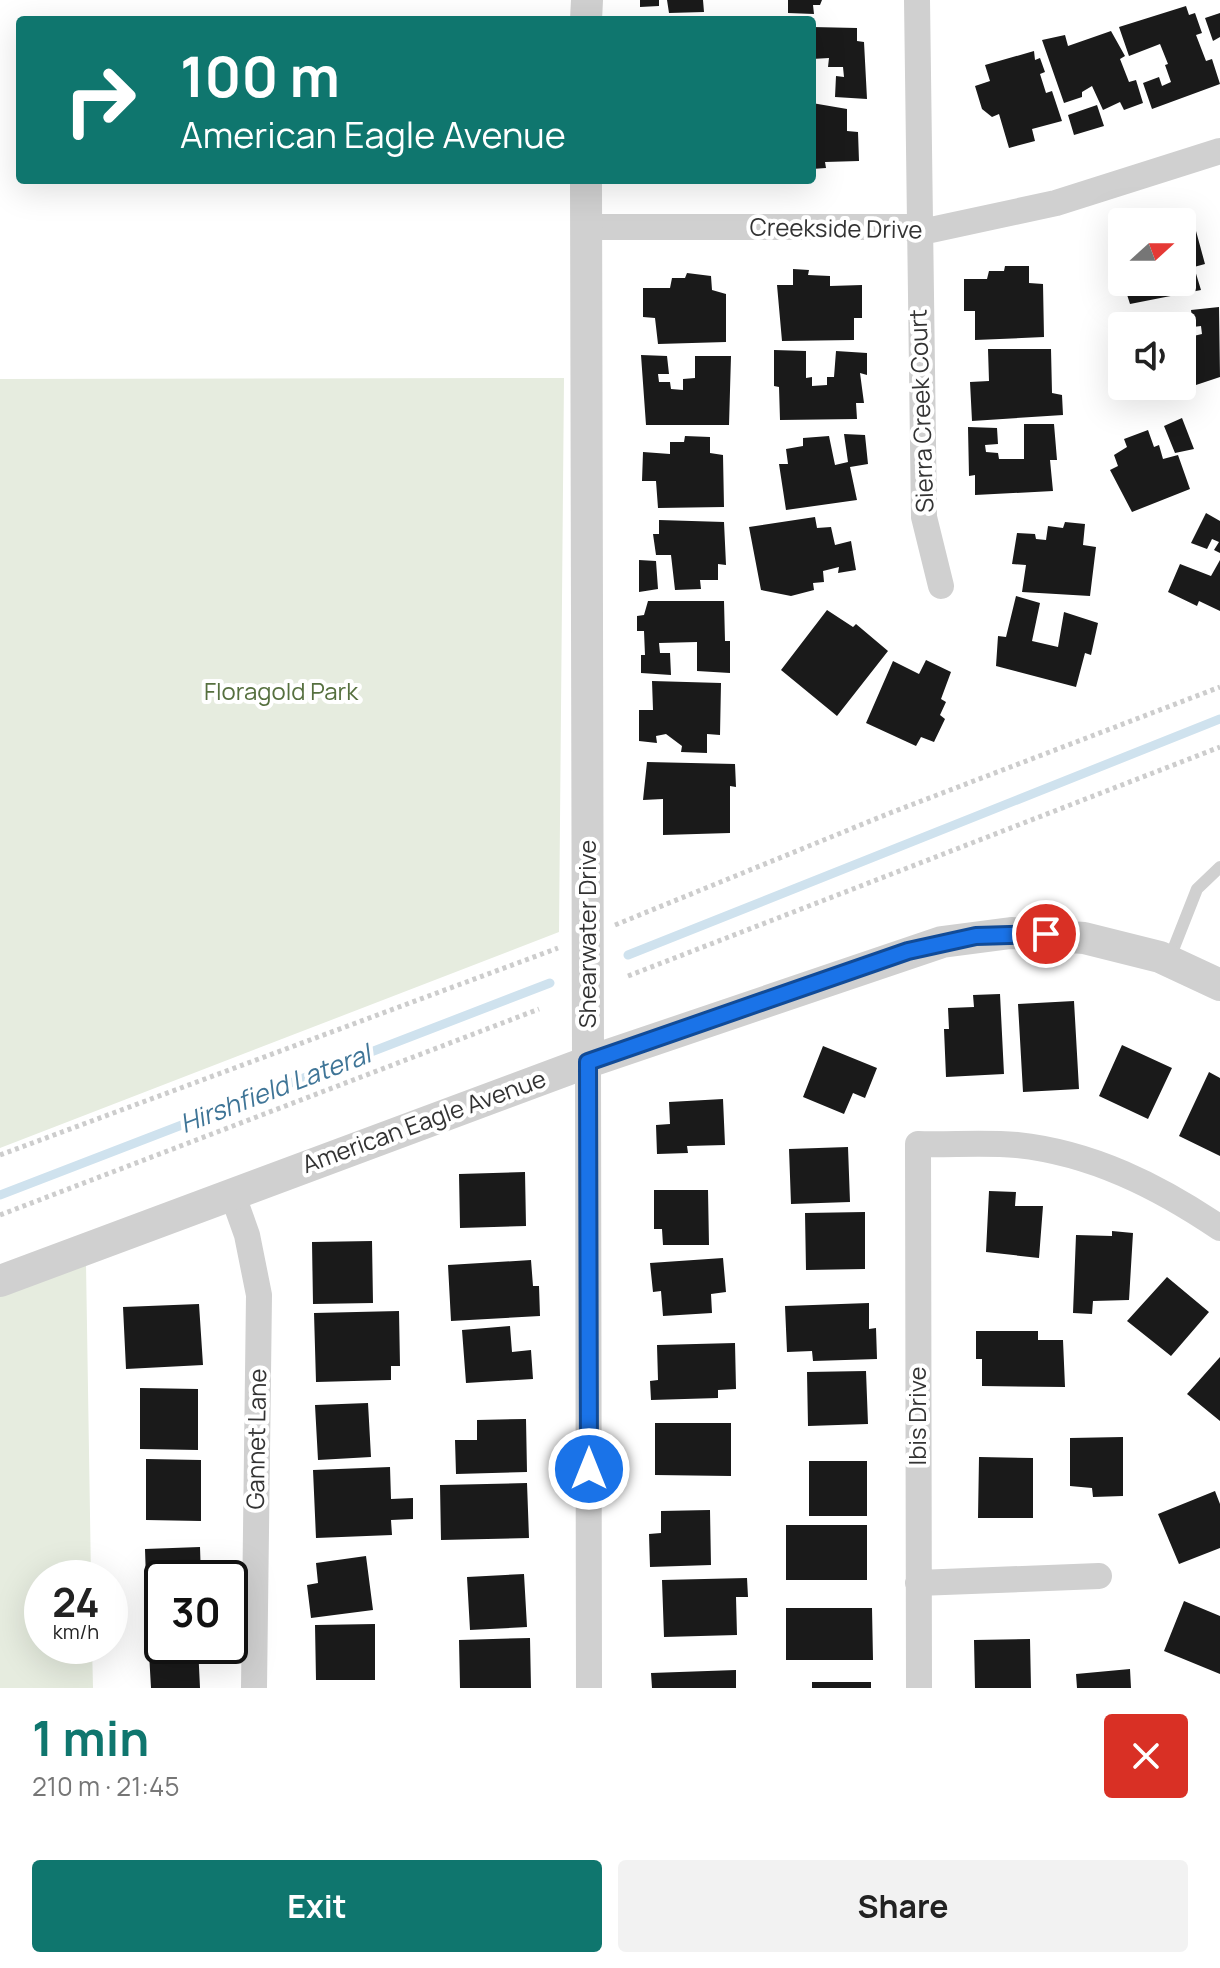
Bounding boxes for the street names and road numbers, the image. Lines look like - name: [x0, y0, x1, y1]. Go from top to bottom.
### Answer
- street label: Creekside Drive: [749, 209, 923, 246]
- street label: Sierra Creek Court: [900, 309, 941, 513]
- street label: Shearwater Drive: [570, 840, 603, 1028]
- street label: American Eagle Avenue: [297, 1061, 550, 1180]
- street label: Ibis Drive: [900, 1367, 933, 1465]
- street label: Gannet Lane: [238, 1368, 273, 1510]

